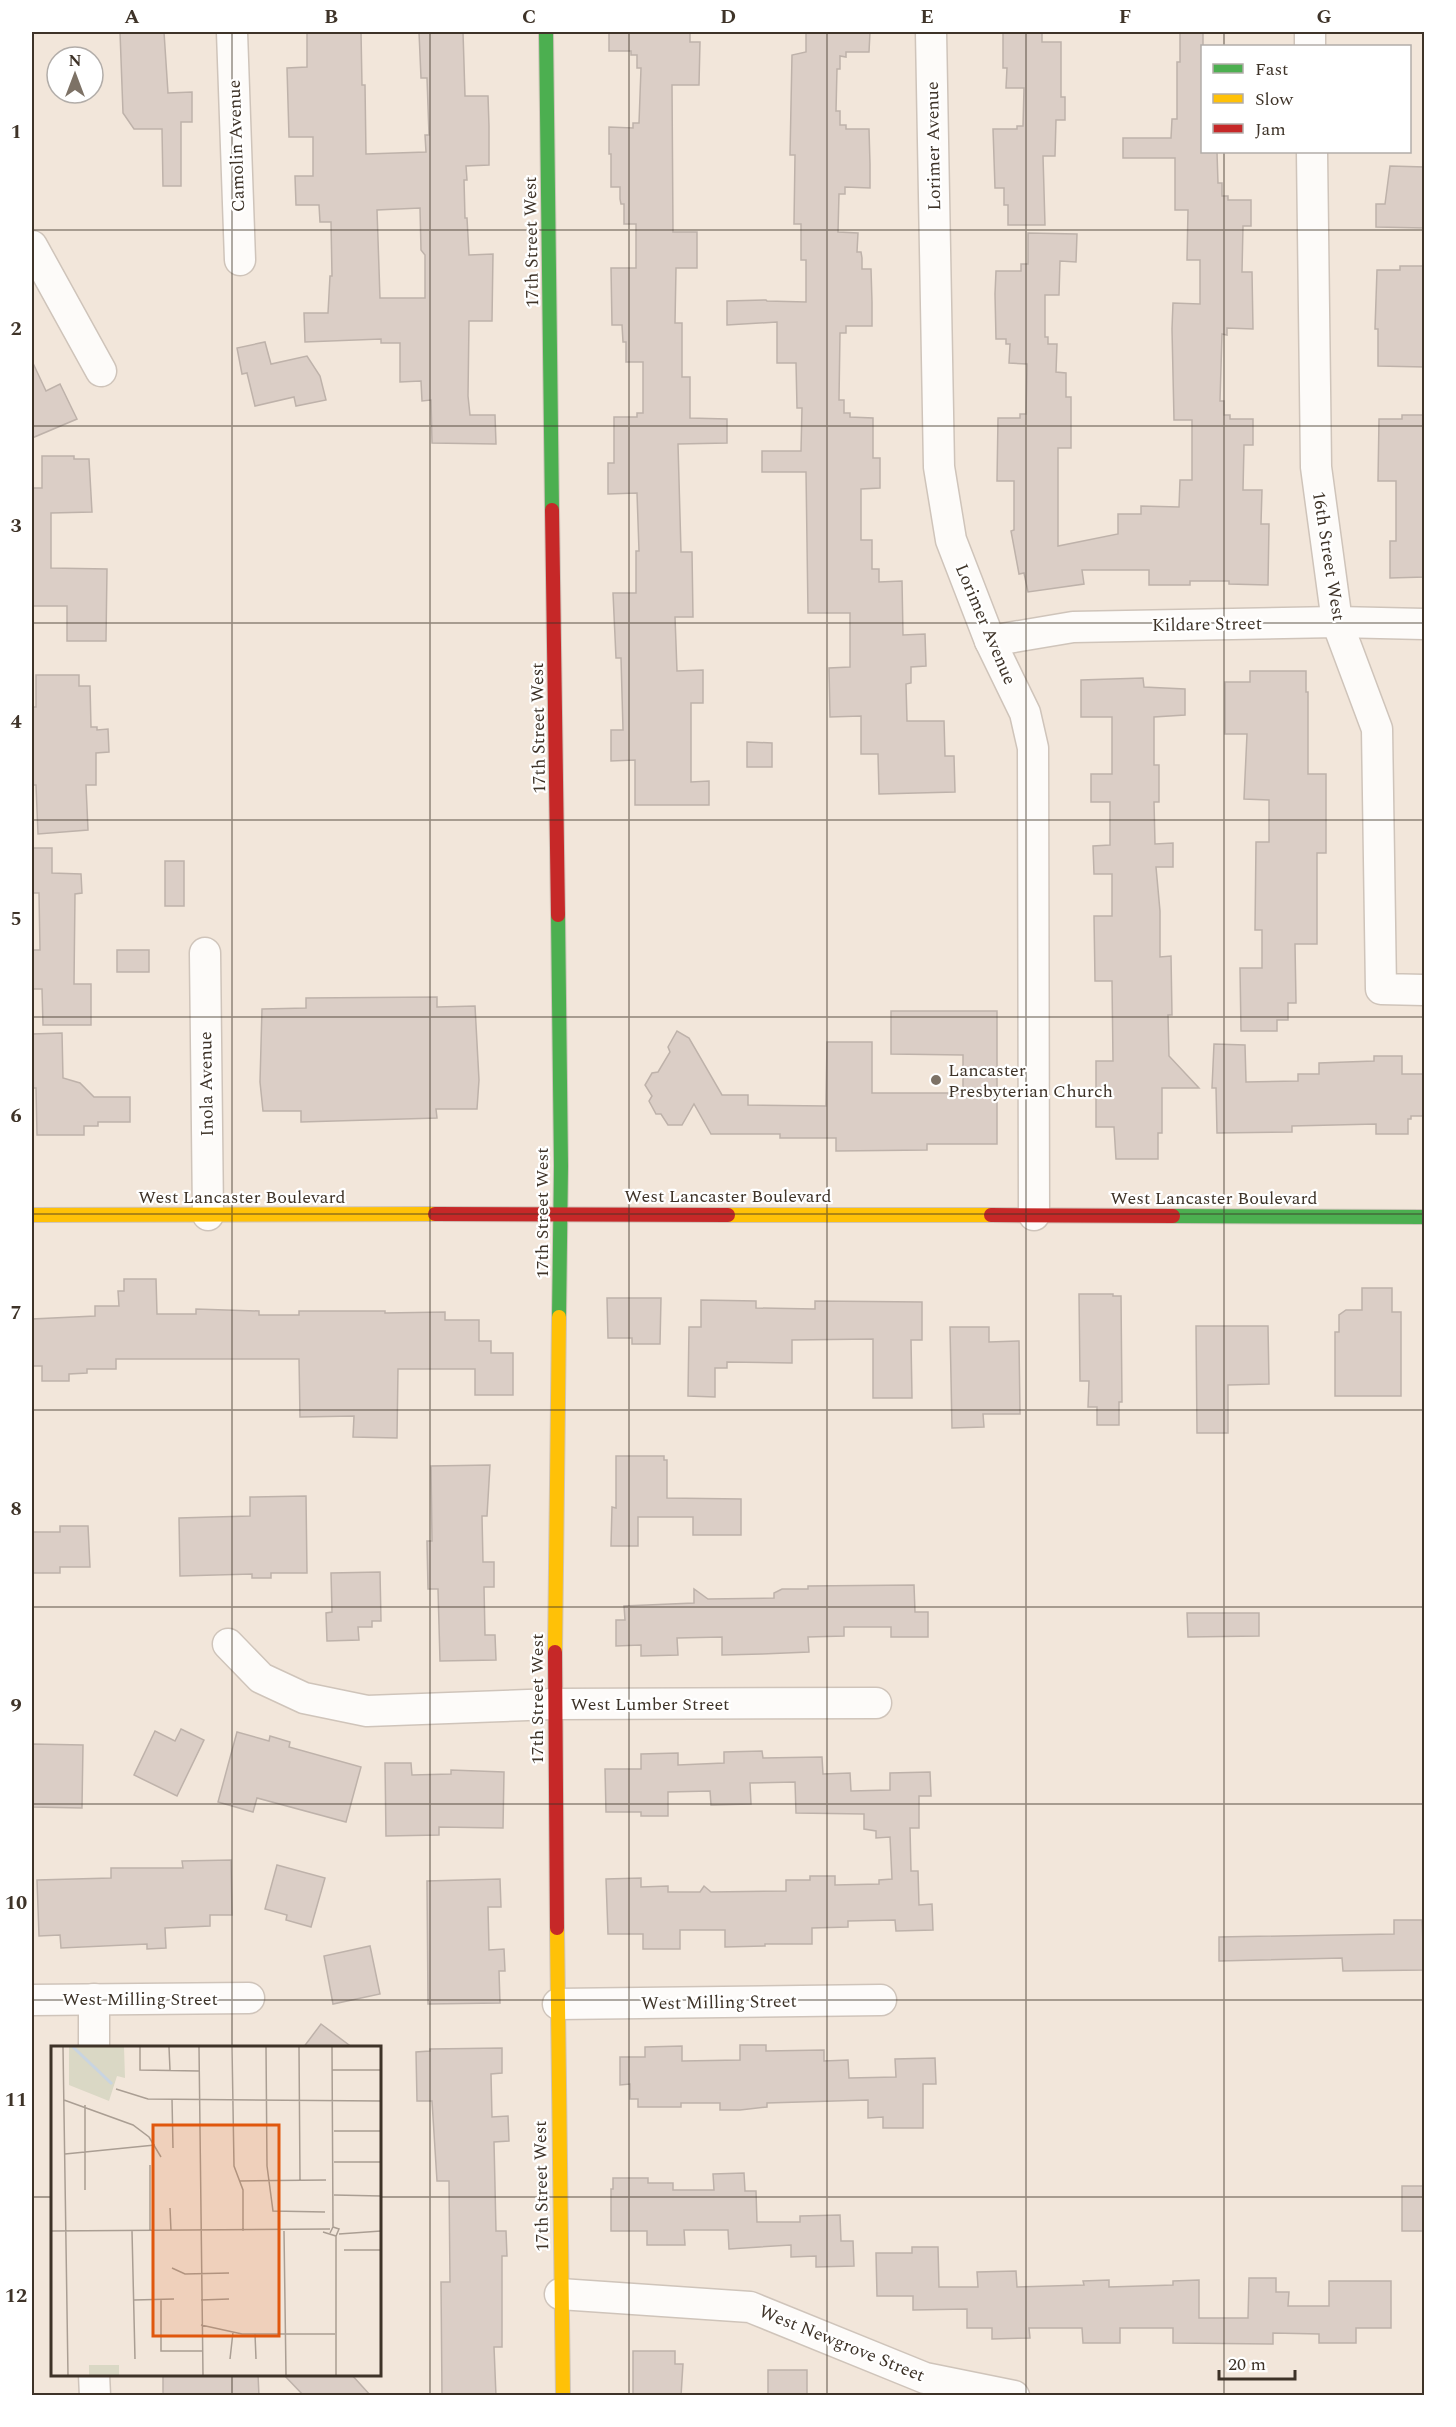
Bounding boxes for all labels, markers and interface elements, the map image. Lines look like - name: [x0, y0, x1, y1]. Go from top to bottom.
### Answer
- text: A: [124, 2, 140, 32]
- text: B: [324, 2, 338, 32]
- text: C: [522, 2, 536, 32]
- text: D: [720, 2, 736, 32]
- text: E: [920, 2, 934, 32]
- text: F: [1119, 2, 1131, 32]
- text: G: [1316, 2, 1332, 32]
- north arrow: [45, 45, 105, 105]
- legend: [1201, 45, 1411, 153]
- text: N: [68, 49, 82, 73]
- text: Fast: [1255, 56, 1288, 83]
- street label: Camolin Avenue: [221, 79, 252, 213]
- street label: Lorimer Avenue: [919, 81, 948, 211]
- text: Slow: [1255, 86, 1294, 113]
- text: Jam: [1255, 116, 1286, 143]
- text: 1: [10, 117, 22, 147]
- street label: 17th Street West: [517, 176, 546, 308]
- text: 2: [10, 314, 22, 344]
- street label: 16th Street West: [1305, 489, 1352, 623]
- text: 3: [10, 511, 22, 541]
- street label: Lorimer Avenue: [948, 559, 1023, 689]
- street label: Kildare Street: [1152, 610, 1262, 639]
- street label: 17th Street West: [524, 662, 553, 794]
- text: 4: [10, 707, 22, 737]
- text: 5: [10, 904, 22, 934]
- street label: Inola Avenue: [192, 1031, 221, 1137]
- place label: Lancaster Presbyterian Church: [948, 1057, 1113, 1105]
- marker: Lancaster Presbyterian Church: [929, 1073, 943, 1087]
- text: 6: [10, 1101, 22, 1131]
- street label: 17th Street West: [529, 1147, 556, 1279]
- street label: West Lancaster Boulevard: [624, 1183, 832, 1210]
- street label: West Lancaster Boulevard: [138, 1184, 346, 1211]
- street label: West Lancaster Boulevard: [1110, 1185, 1318, 1212]
- text: 7: [10, 1298, 22, 1328]
- text: 8: [10, 1494, 22, 1524]
- street label: 17th Street West: [524, 1633, 551, 1765]
- text: 9: [10, 1691, 22, 1721]
- street label: West Lumber Street: [570, 1691, 730, 1718]
- text: 10: [5, 1888, 27, 1918]
- street label: West Milling Street: [62, 1986, 218, 2013]
- street label: West Milling Street: [641, 1988, 797, 2017]
- inset map: [51, 2046, 381, 2376]
- text: 11: [5, 2085, 27, 2115]
- street label: 17th Street West: [527, 2120, 556, 2252]
- text: 12: [5, 2281, 27, 2311]
- street label: West Newgrove Street: [755, 2298, 929, 2389]
- scale bar: [1219, 2343, 1296, 2381]
- text: 20 m: [1228, 2351, 1266, 2378]

